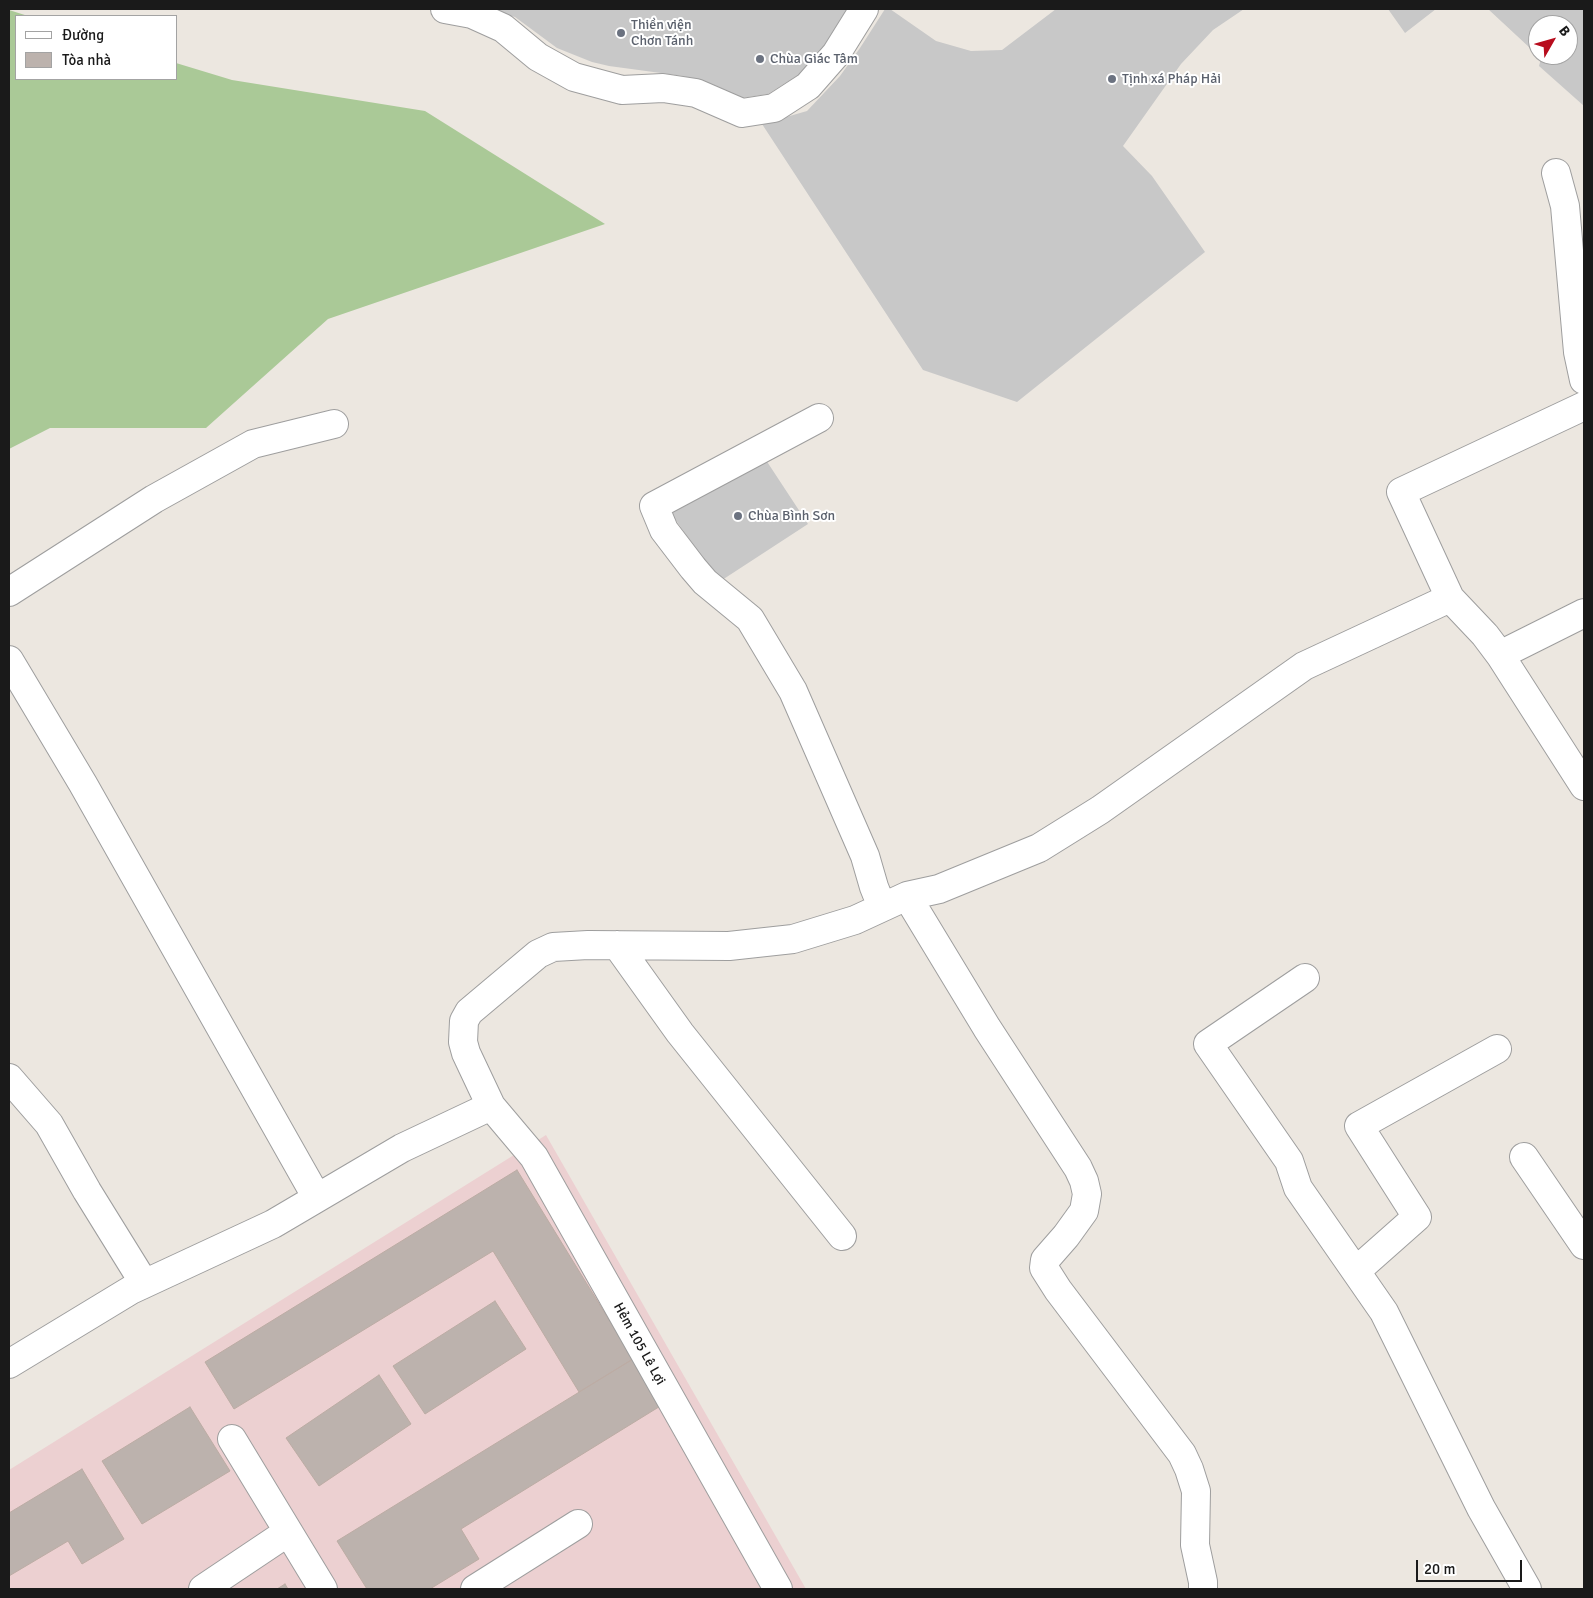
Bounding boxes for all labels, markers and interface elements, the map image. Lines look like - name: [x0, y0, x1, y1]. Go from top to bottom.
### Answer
- legend: [15, 15, 178, 80]
- north arrow: [1528, 15, 1578, 65]
- place label: Thiền viện Chơn Tánh: [631, 17, 693, 49]
- text: B: [1555, 22, 1574, 40]
- text: Đường: [62, 26, 104, 44]
- marker: Thiền viện Chơn Tánh: [615, 27, 627, 39]
- text: Tòa nhà: [62, 51, 111, 69]
- place label: Chùa Giác Tâm: [770, 51, 858, 67]
- marker: Chùa Giác Tâm: [754, 53, 766, 65]
- place label: Tịnh xá Pháp Hải: [1122, 71, 1221, 87]
- marker: Tịnh xá Pháp Hải: [1106, 73, 1118, 85]
- place label: Chùa Bình Sơn: [748, 508, 835, 524]
- marker: Chùa Bình Sơn: [732, 510, 744, 522]
- street label: Hẻm 105 Lê Lợi: [609, 1300, 669, 1388]
- scale bar: [1418, 1550, 1524, 1582]
- text: 20 m: [1424, 1560, 1455, 1578]

